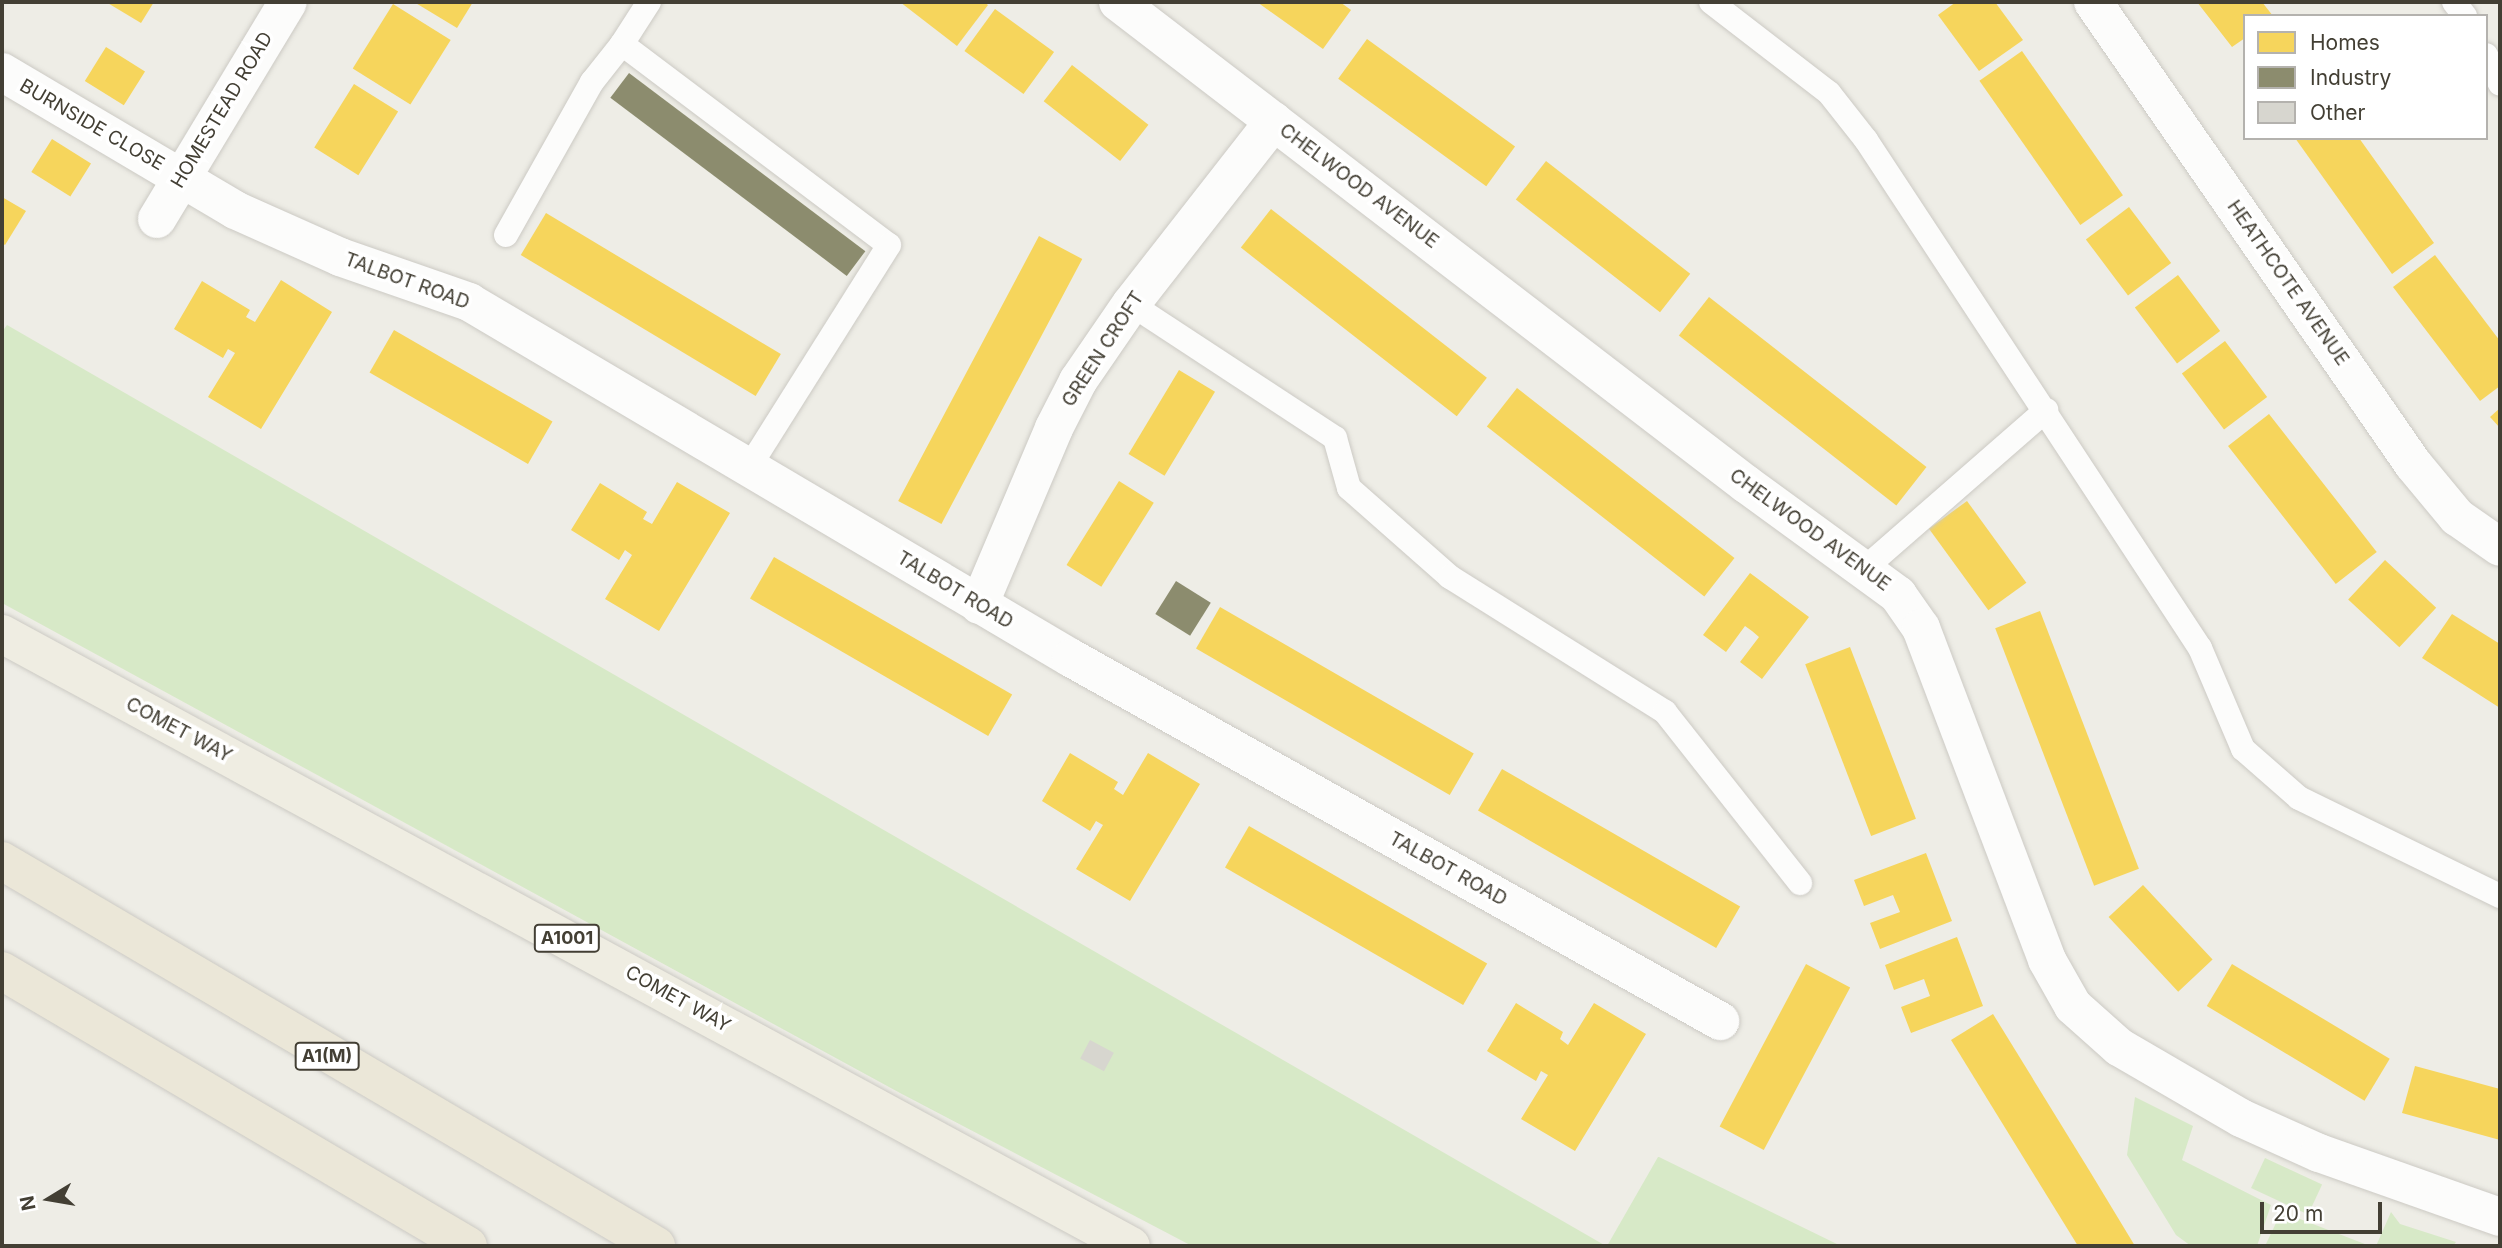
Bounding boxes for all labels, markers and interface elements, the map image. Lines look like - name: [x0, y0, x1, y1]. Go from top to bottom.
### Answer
- legend: [2243, 14, 2488, 140]
- street label: HOMESTEAD ROAD: [166, 28, 278, 192]
- text: Homes: [2310, 30, 2380, 55]
- text: Industry: [2310, 65, 2391, 90]
- street label: BURNSIDE CLOSE: [16, 74, 168, 176]
- text: Other: [2310, 100, 2366, 125]
- street label: CHELWOOD AVENUE: [1275, 119, 1443, 253]
- street label: HEATHCOTE AVENUE: [2222, 196, 2354, 370]
- street label: TALBOT ROAD: [341, 248, 473, 314]
- street label: GREEN CROFT: [1057, 287, 1149, 411]
- street label: CHELWOOD AVENUE: [1725, 464, 1895, 596]
- street label: TALBOT ROAD: [893, 546, 1017, 634]
- street label: COMET WAY: [122, 693, 236, 767]
- street label: TALBOT ROAD: [1385, 827, 1511, 911]
- road number: A1001: [534, 923, 600, 953]
- street label: COMET WAY: [621, 961, 735, 1037]
- road number: A1(M): [294, 1042, 360, 1070]
- north arrow: [14, 1164, 84, 1234]
- scale bar: [2264, 1188, 2386, 1232]
- text: N: [15, 1194, 41, 1212]
- text: 20 m: [2273, 1201, 2323, 1226]

